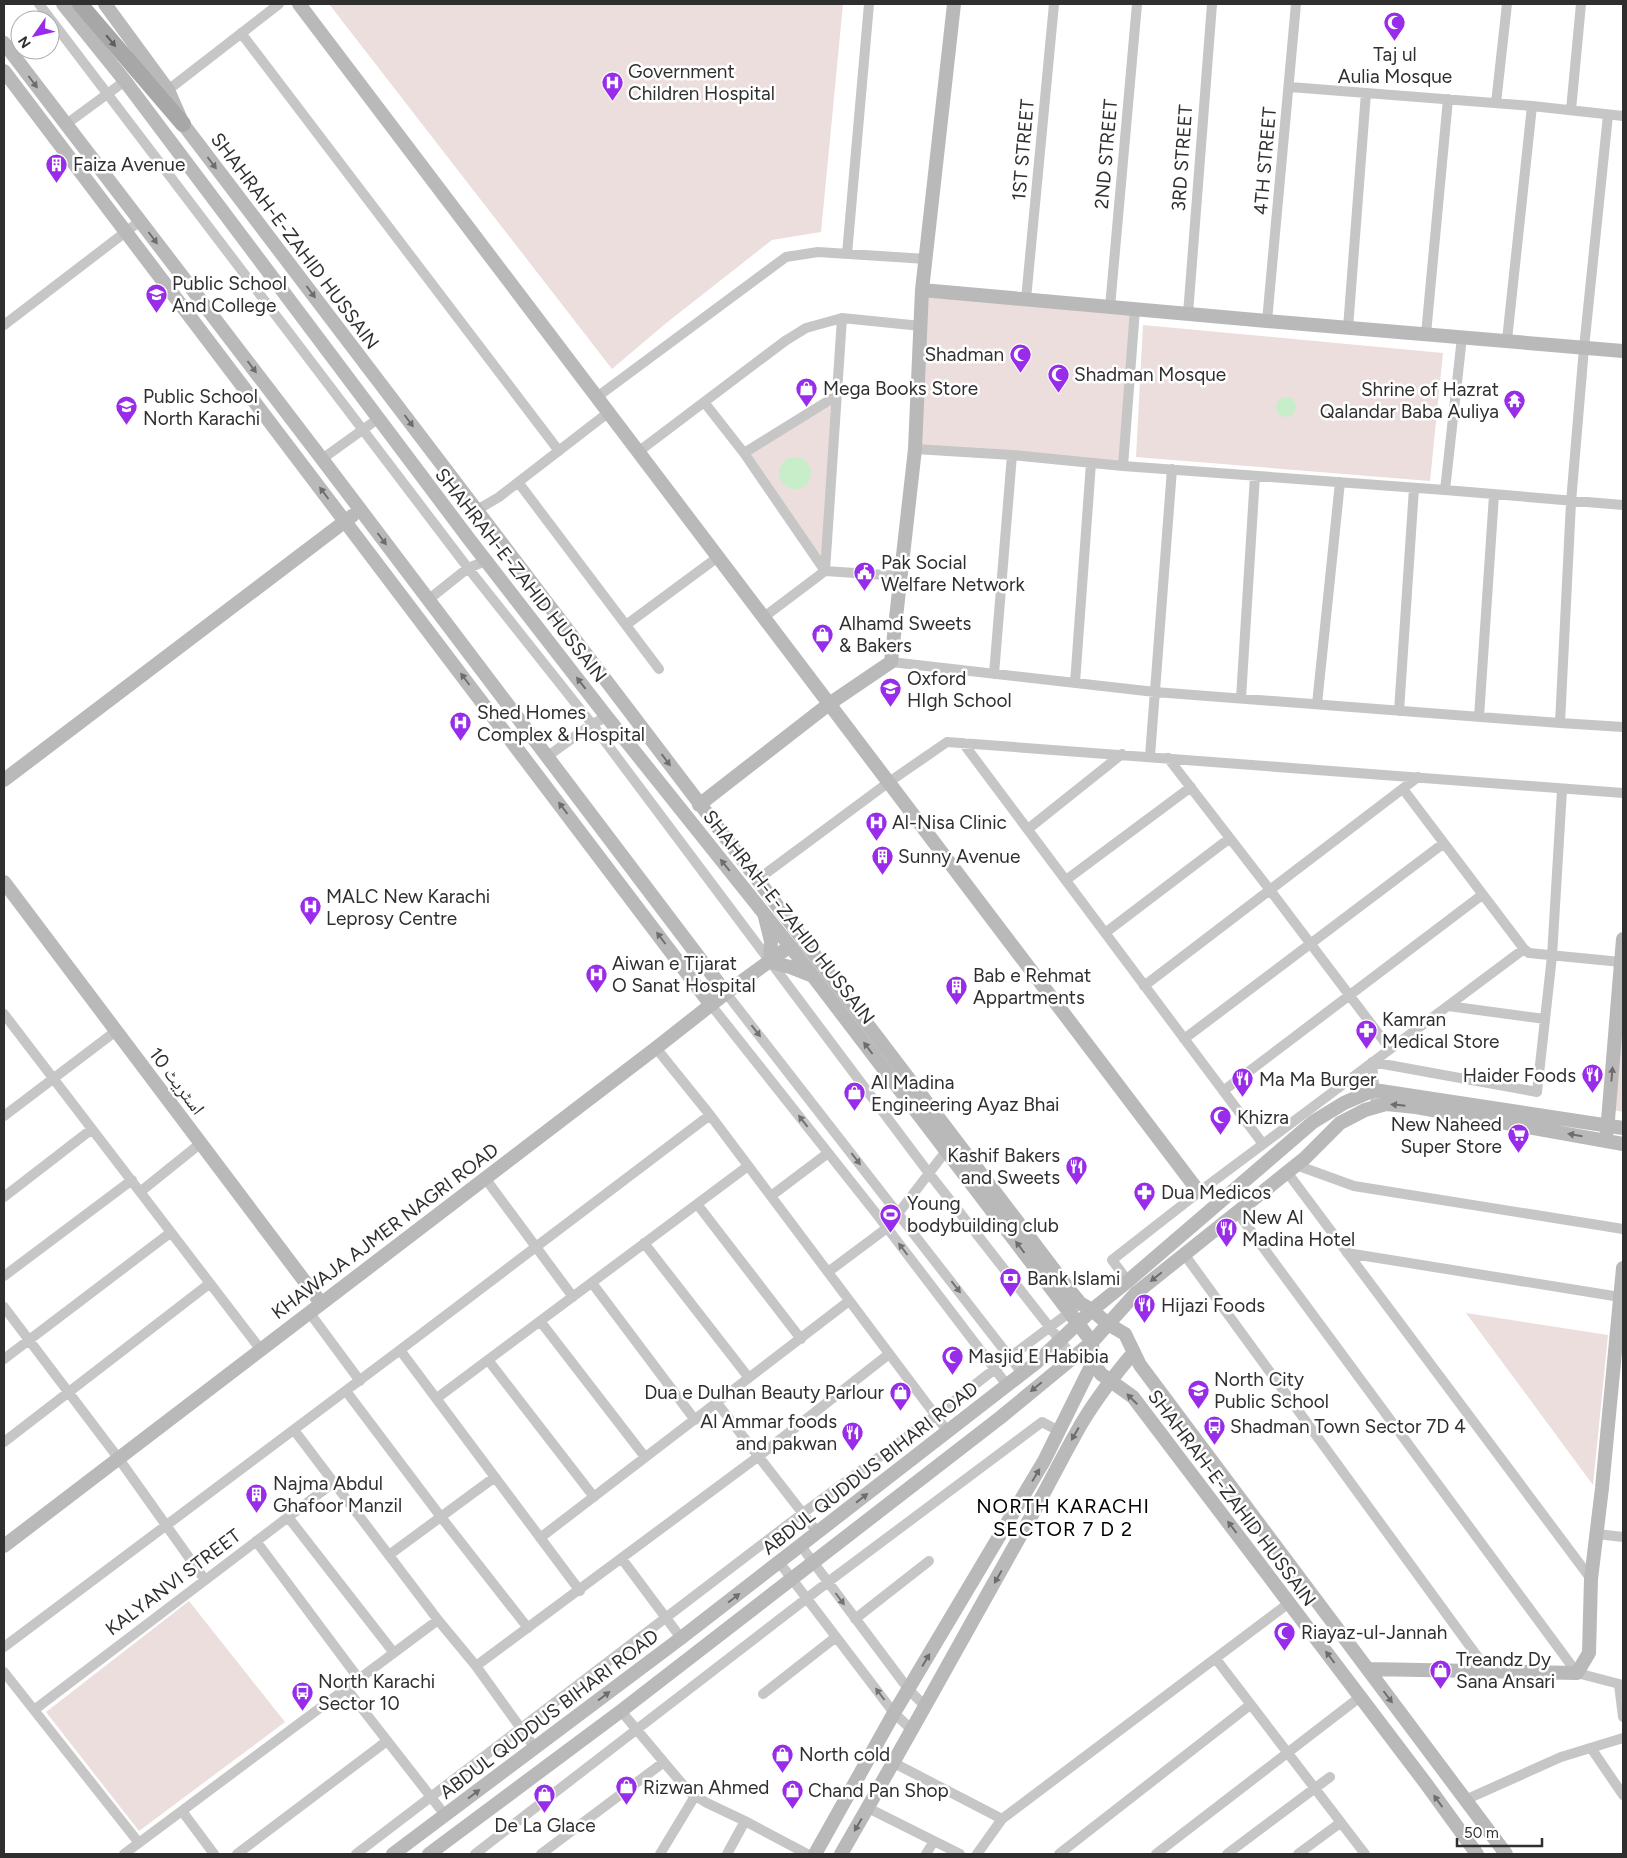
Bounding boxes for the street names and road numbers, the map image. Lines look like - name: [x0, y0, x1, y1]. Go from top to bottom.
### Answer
- street label: 1ST STREET: [1007, 98, 1039, 202]
- street label: 2ND STREET: [1090, 98, 1122, 210]
- street label: 3RD STREET: [1167, 103, 1197, 212]
- street label: 4TH STREET: [1249, 106, 1281, 216]
- street label: SHAHRAH-E-ZAHID HUSSAIN: [206, 128, 384, 354]
- street label: SHAHRAH-E-ZAHID HUSSAIN: [430, 463, 612, 687]
- street label: SHAHRAH-E-ZAHID HUSSAIN: [698, 805, 880, 1029]
- street label: اسٹریٹ 10: [144, 1043, 210, 1119]
- street label: KHAWAJA AJMER NAGRI ROAD: [267, 1138, 503, 1324]
- street label: ABDUL QUDDUS BIHARI ROAD: [757, 1376, 983, 1560]
- street label: SHAHRAH-E-ZAHID HUSSAIN: [1143, 1385, 1321, 1611]
- street label: KALYANVI STREET: [101, 1523, 245, 1640]
- street label: ABDUL QUDDUS BIHARI ROAD: [435, 1624, 663, 1804]

